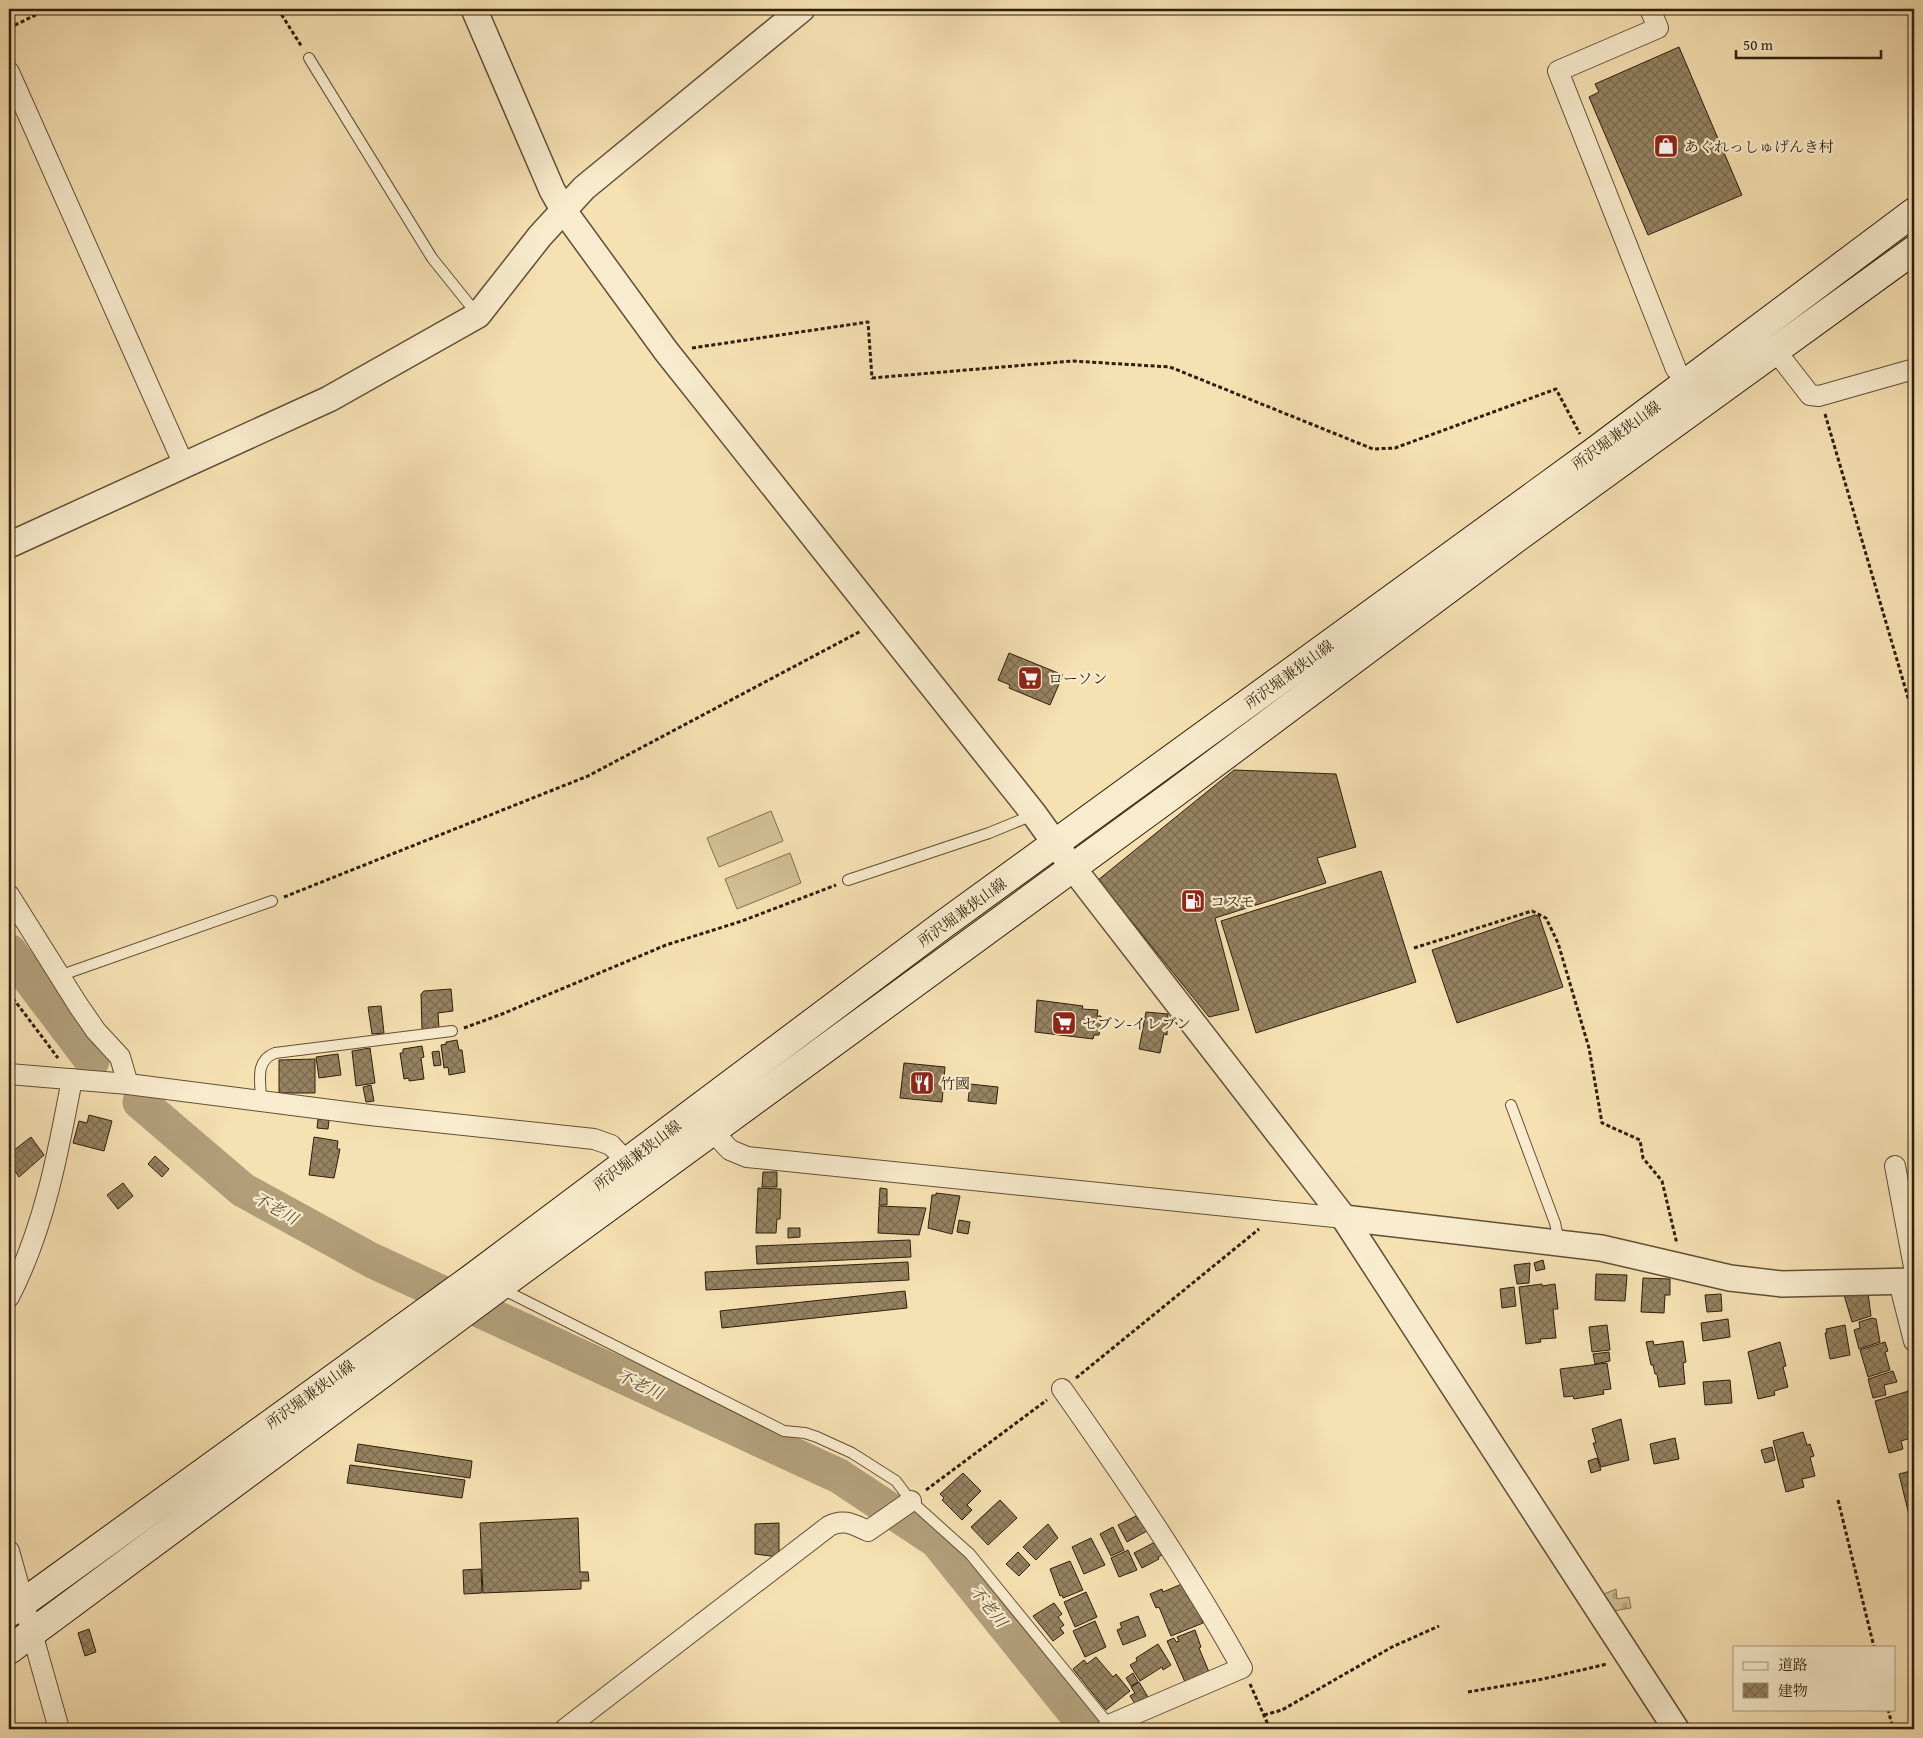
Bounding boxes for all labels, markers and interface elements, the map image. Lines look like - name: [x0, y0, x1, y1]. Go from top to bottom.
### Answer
- scale bar: [1736, 28, 1880, 60]
- text: 50 m: [1743, 34, 1774, 55]
- shop icon: あぐれっしゅげんき村: [1653, 133, 1679, 159]
- place label: あぐれっしゅげんき村: [1684, 136, 1834, 157]
- street label: 所沢堀兼狭山線: [1567, 396, 1665, 474]
- street label: 所沢堀兼狭山線: [1240, 635, 1338, 713]
- supermarket icon: ローソン: [1017, 665, 1043, 691]
- place label: ローソン: [1048, 668, 1107, 689]
- street label: 所沢堀兼狭山線: [913, 873, 1011, 951]
- fuel station icon: コスモ: [1180, 888, 1206, 914]
- place label: コスモ: [1210, 891, 1255, 912]
- supermarket icon: セブン-イレブン: [1051, 1010, 1077, 1036]
- place label: セブン-イレブン: [1082, 1013, 1191, 1034]
- restaurant icon: 竹國: [909, 1070, 935, 1096]
- place label: 竹國: [940, 1073, 970, 1094]
- street label: 所沢堀兼狭山線: [589, 1115, 685, 1195]
- water label: 不老川: [249, 1186, 305, 1231]
- street label: 所沢堀兼狭山線: [261, 1355, 359, 1433]
- water label: 不老川: [613, 1363, 669, 1406]
- water label: 不老川: [965, 1580, 1015, 1634]
- legend: [1733, 1646, 1896, 1710]
- text: 道路: [1778, 1654, 1808, 1675]
- text: 建物: [1778, 1680, 1808, 1701]

